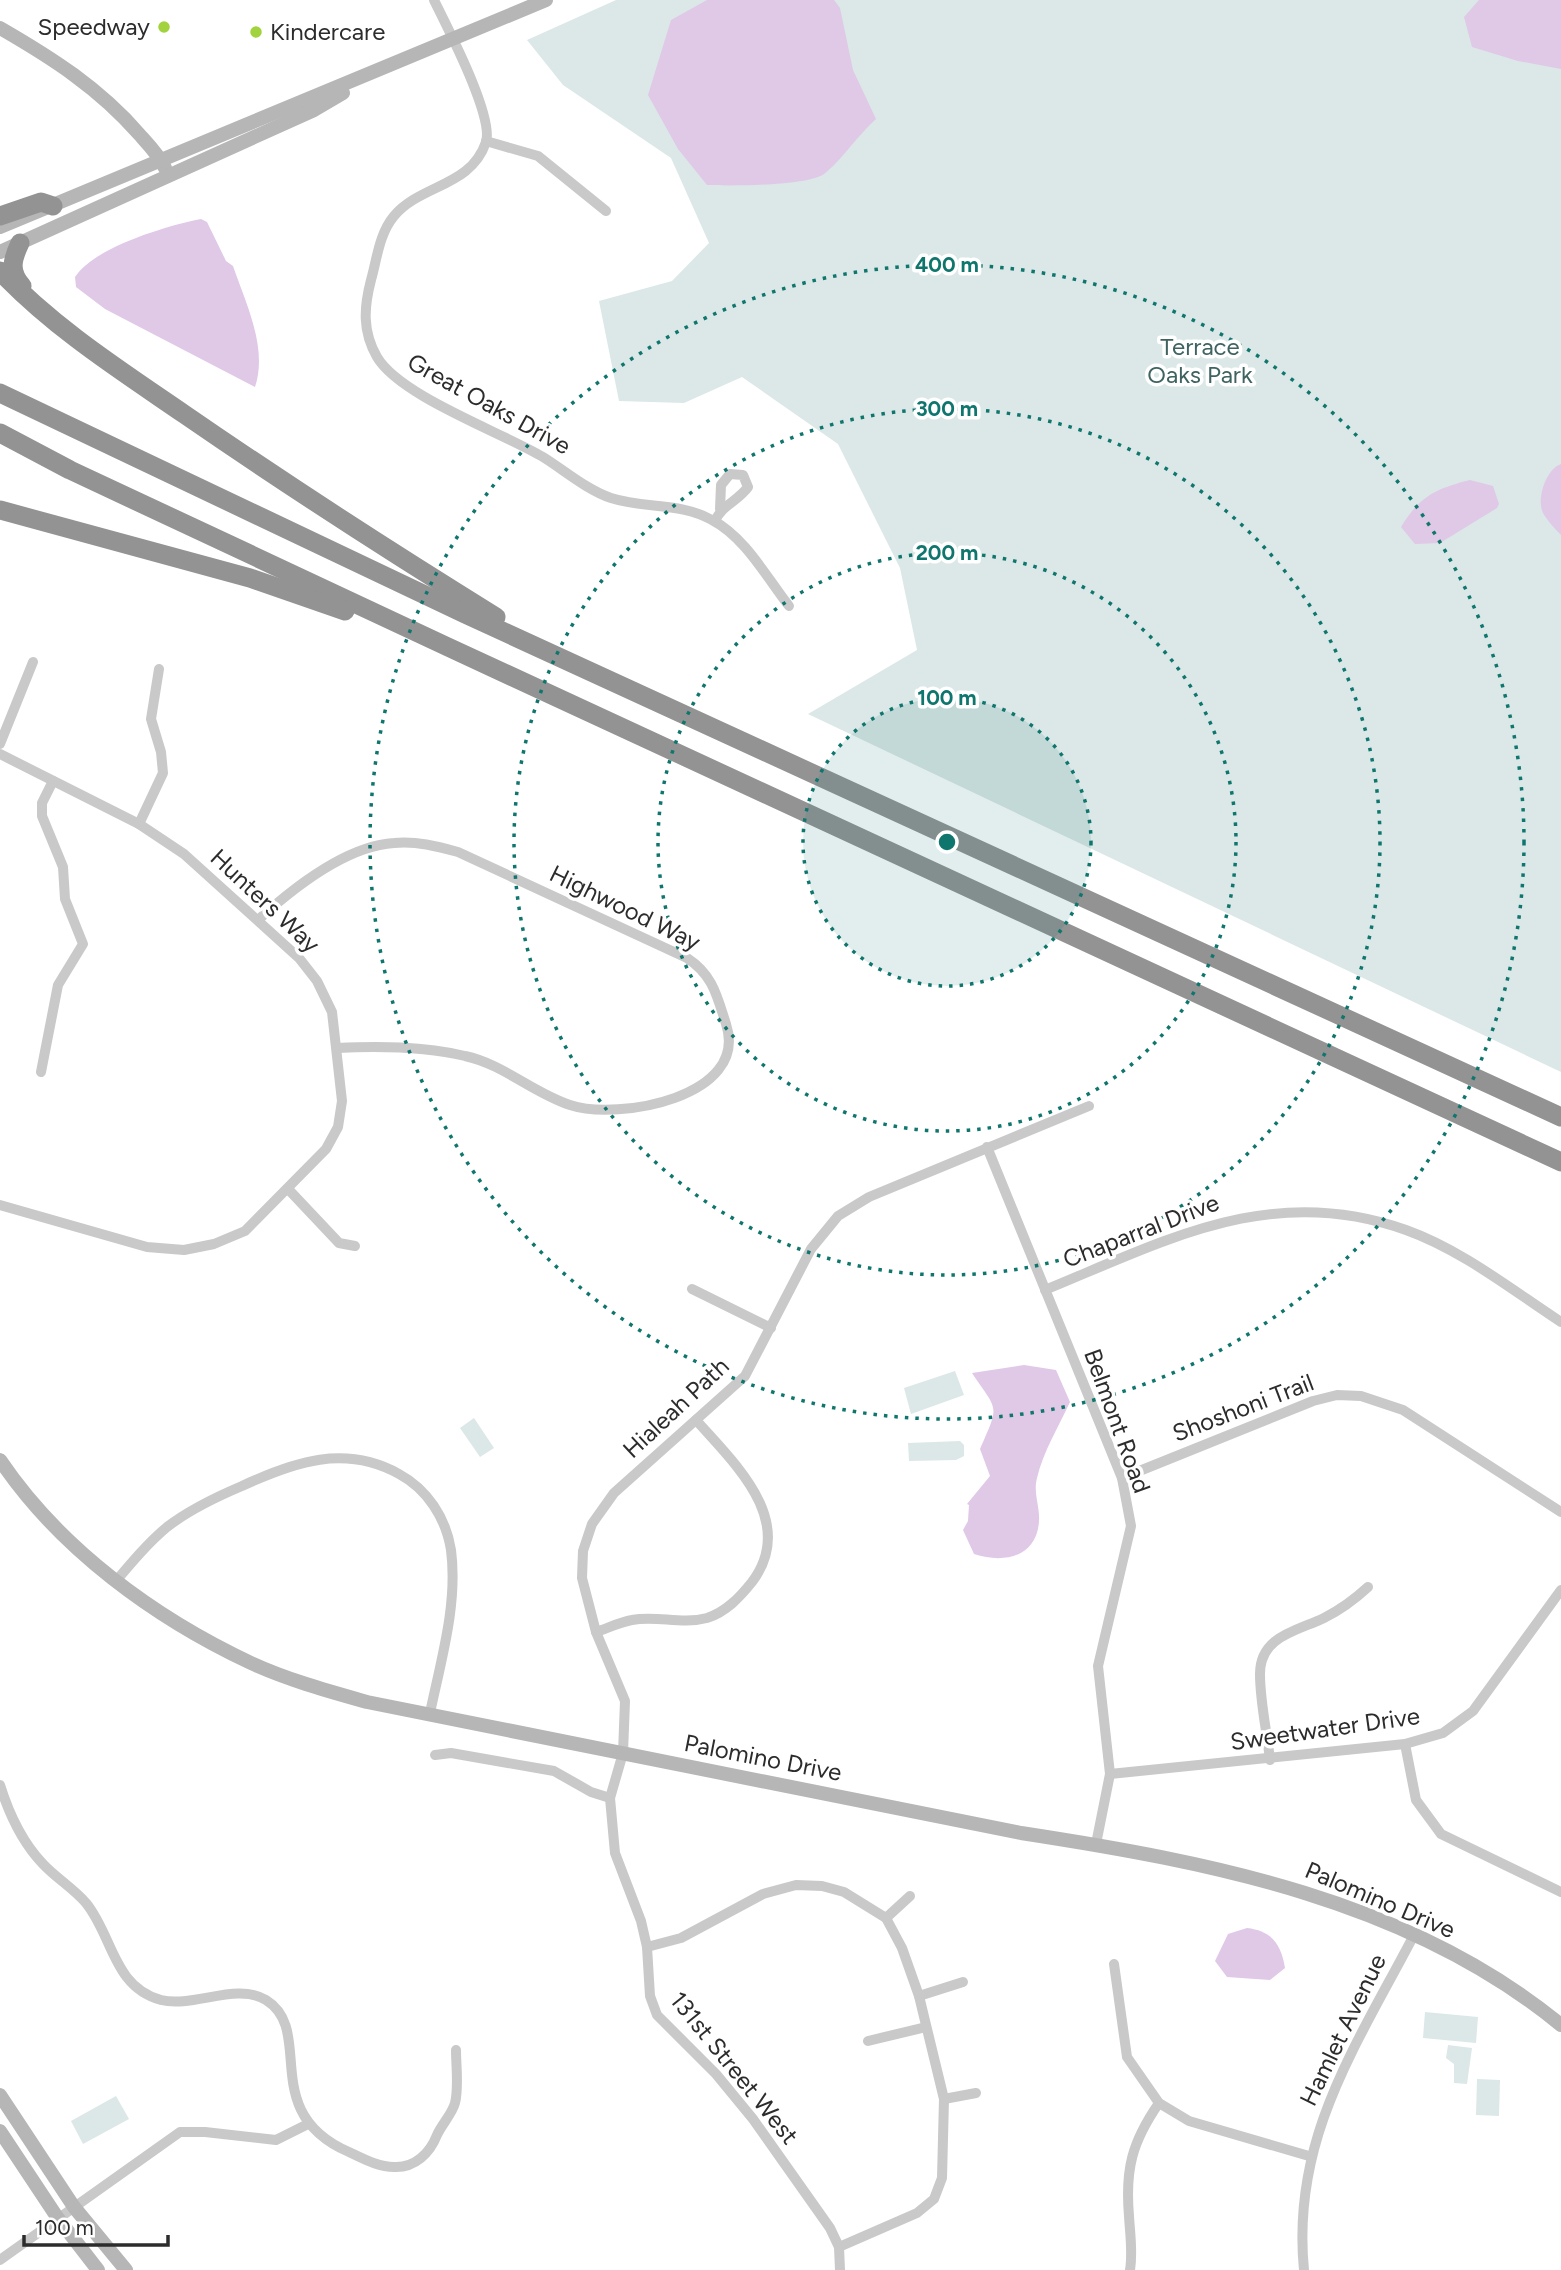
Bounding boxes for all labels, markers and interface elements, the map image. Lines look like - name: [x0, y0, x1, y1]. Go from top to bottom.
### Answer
- place label: Speedway: [38, 12, 150, 41]
- place label: Kindercare: [270, 17, 385, 46]
- marker: Speedway: [156, 19, 172, 35]
- marker: Kindercare: [248, 24, 264, 40]
- text: 400 m: [915, 252, 979, 277]
- park label: Terrace Oaks Park: [1147, 332, 1253, 389]
- street label: Great Oaks Drive: [403, 347, 576, 460]
- text: 300 m: [916, 396, 978, 421]
- text: 200 m: [916, 540, 978, 565]
- text: 100 m: [917, 685, 977, 710]
- centre of rings: [935, 830, 959, 854]
- street label: Hunters Way: [205, 843, 326, 959]
- street label: Highwood Way: [545, 859, 706, 957]
- street label: Chaparral Drive: [1059, 1188, 1223, 1274]
- street label: Belmont Road: [1078, 1345, 1157, 1497]
- street label: Hialeah Path: [617, 1351, 735, 1464]
- street label: Shoshoni Trail: [1168, 1367, 1317, 1448]
- street label: Sweetwater Drive: [1228, 1701, 1422, 1756]
- street label: Palomino Drive: [682, 1728, 844, 1787]
- street label: Palomino Drive: [1301, 1855, 1459, 1944]
- street label: Hamlet Avenue: [1293, 1949, 1392, 2110]
- street label: 131st Street West: [664, 1986, 805, 2150]
- scale bar: [24, 2204, 168, 2248]
- text: 100 m: [35, 2215, 94, 2240]

